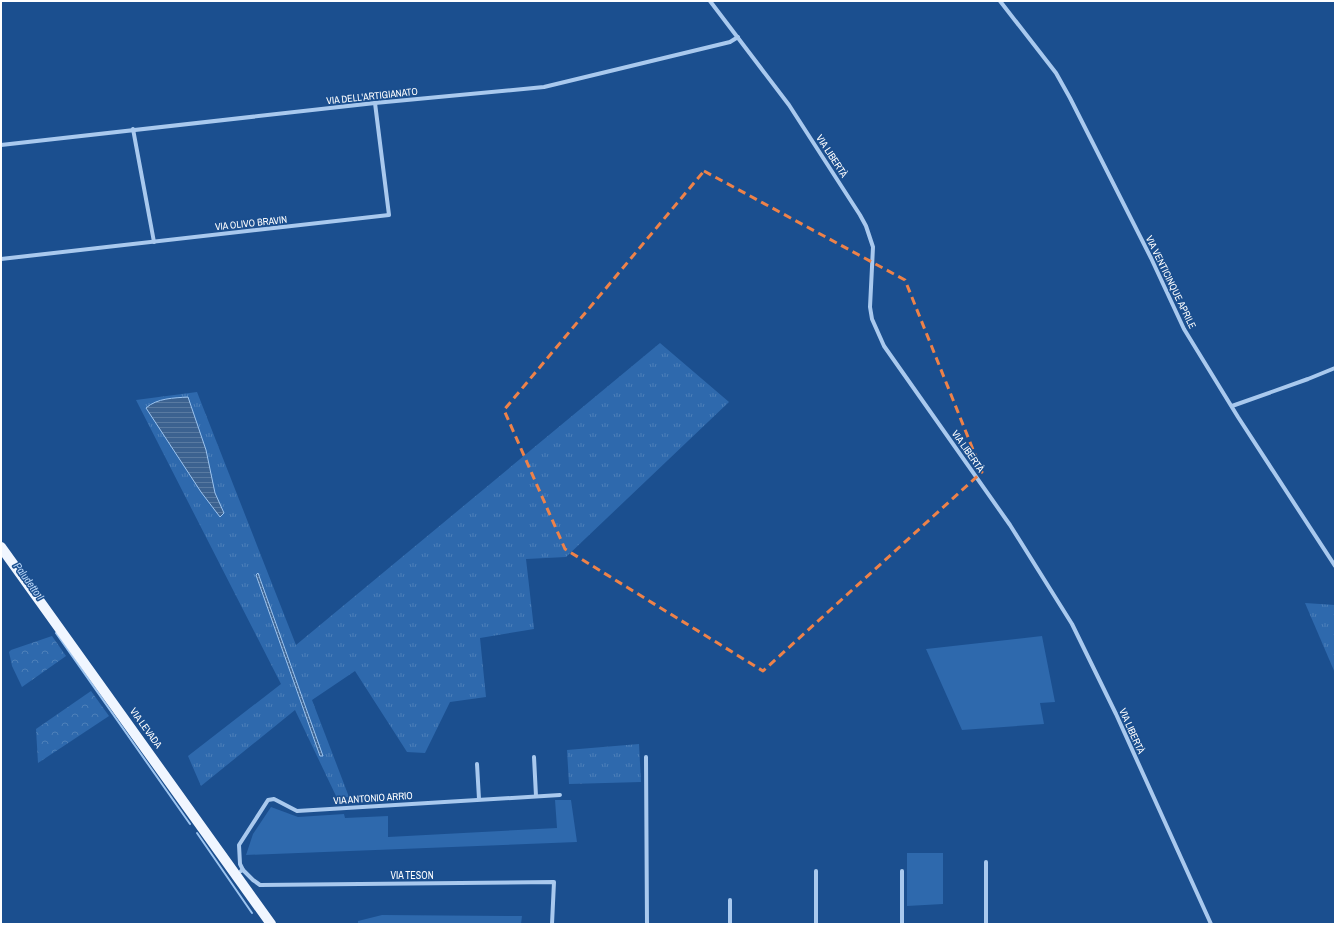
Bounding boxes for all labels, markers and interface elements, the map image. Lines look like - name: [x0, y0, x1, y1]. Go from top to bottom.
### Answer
- street label: VIA DELL'ARTIGIANATO: [326, 85, 418, 107]
- street label: VIA LIBERTÀ: [813, 132, 851, 180]
- street label: VIA OLIVO BRAVIN: [214, 213, 288, 233]
- street label: VIA VENTICINQUE APRILE: [1143, 233, 1199, 331]
- street label: VIA LIBERTÀ: [949, 427, 988, 475]
- water label: Paludetto I: [11, 559, 48, 603]
- street label: VIA LEVADA: [127, 705, 165, 751]
- street label: VIA LIBERTÀ: [1116, 706, 1148, 756]
- street label: VIA ANTONIO ARRIO: [333, 789, 413, 807]
- street label: VIA TESON: [390, 869, 434, 882]

